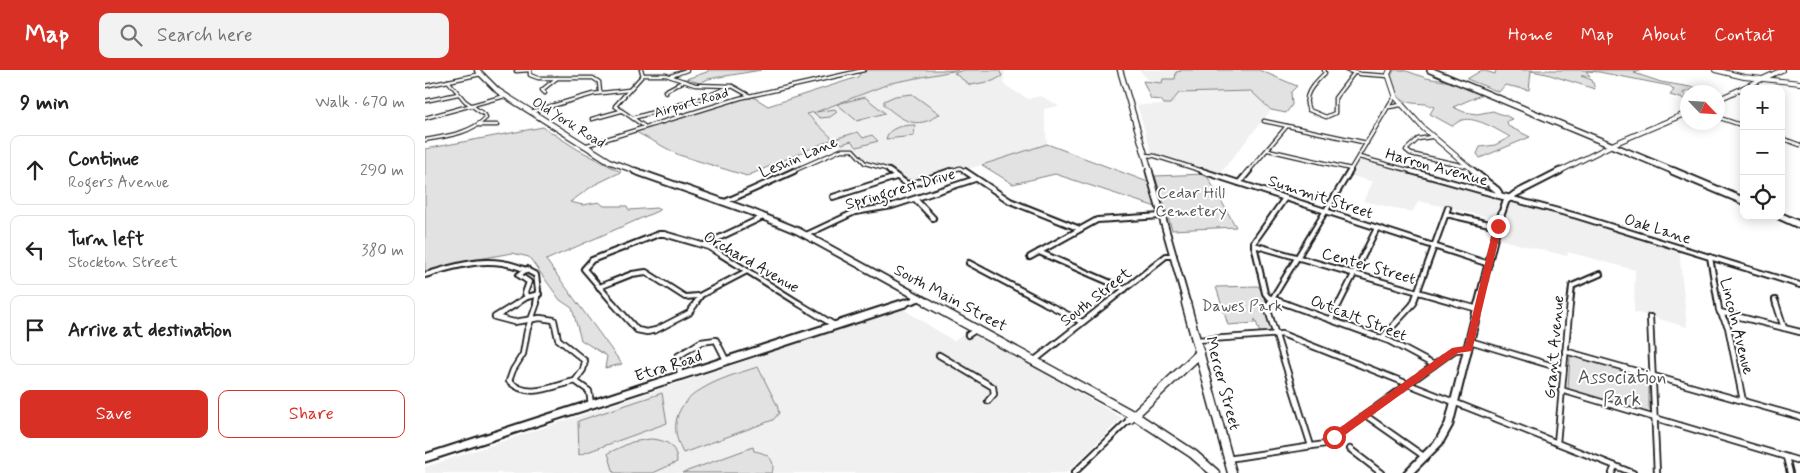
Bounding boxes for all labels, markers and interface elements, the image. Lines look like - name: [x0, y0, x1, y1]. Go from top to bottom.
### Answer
- search box: [99, 13, 449, 58]
- text: Map: [25, 20, 69, 51]
- icon: search: [117, 21, 145, 49]
- text: Search here: [157, 23, 253, 48]
- text: Home: [1508, 23, 1553, 47]
- text: Map: [1581, 23, 1614, 47]
- text: About: [1642, 23, 1686, 47]
- text: Contact: [1714, 23, 1775, 47]
- street label: Airport Road: [652, 84, 731, 122]
- north arrow: [1680, 85, 1725, 130]
- map controls: [1740, 85, 1785, 220]
- button: +: [1740, 85, 1785, 130]
- text: 9 min: [20, 89, 69, 117]
- text: Walk · 670 m: [315, 92, 405, 113]
- street label: Old York Road: [529, 93, 608, 152]
- button: −: [1740, 130, 1785, 175]
- street label: Leshin Lane: [756, 131, 842, 183]
- street label: Harron Avenue: [1383, 144, 1490, 191]
- text: Continue: [68, 147, 139, 172]
- icon: ahead: [21, 156, 49, 184]
- text: 290 m: [360, 160, 404, 181]
- street label: Springcrest Drive: [843, 164, 958, 216]
- street label: Summit Street: [1265, 171, 1376, 224]
- text: Rogers Avenue: [68, 172, 169, 193]
- button: locate: [1740, 175, 1785, 220]
- park label: Cedar Hill Cemetery: [1155, 183, 1227, 222]
- street label: Oak Lane: [1621, 209, 1694, 250]
- route end: [1487, 215, 1510, 238]
- street label: Orchard Avenue: [700, 226, 803, 298]
- text: Turn left: [68, 227, 144, 252]
- icon: left: [21, 236, 49, 264]
- text: 380 m: [361, 240, 404, 261]
- street label: Center Street: [1319, 243, 1418, 290]
- text: Stockton Street: [68, 252, 178, 273]
- street label: South Main Street: [890, 260, 1011, 337]
- street label: South Street: [1056, 262, 1136, 332]
- street label: Lincoln Avenue: [1714, 276, 1759, 377]
- street label: Outcalt Street: [1307, 290, 1410, 346]
- street label: Grant Avenue: [1540, 295, 1569, 400]
- park label: Dawes Park: [1201, 296, 1283, 317]
- icon: arrive: [21, 316, 49, 344]
- text: Arrive at destination: [68, 318, 232, 343]
- street label: Mercer Street: [1200, 334, 1245, 433]
- street label: Etra Road: [632, 346, 705, 387]
- park label: Association Park: [1578, 365, 1666, 412]
- button: Save: [20, 390, 208, 438]
- button: Share: [218, 390, 405, 438]
- route start: [1323, 426, 1346, 449]

